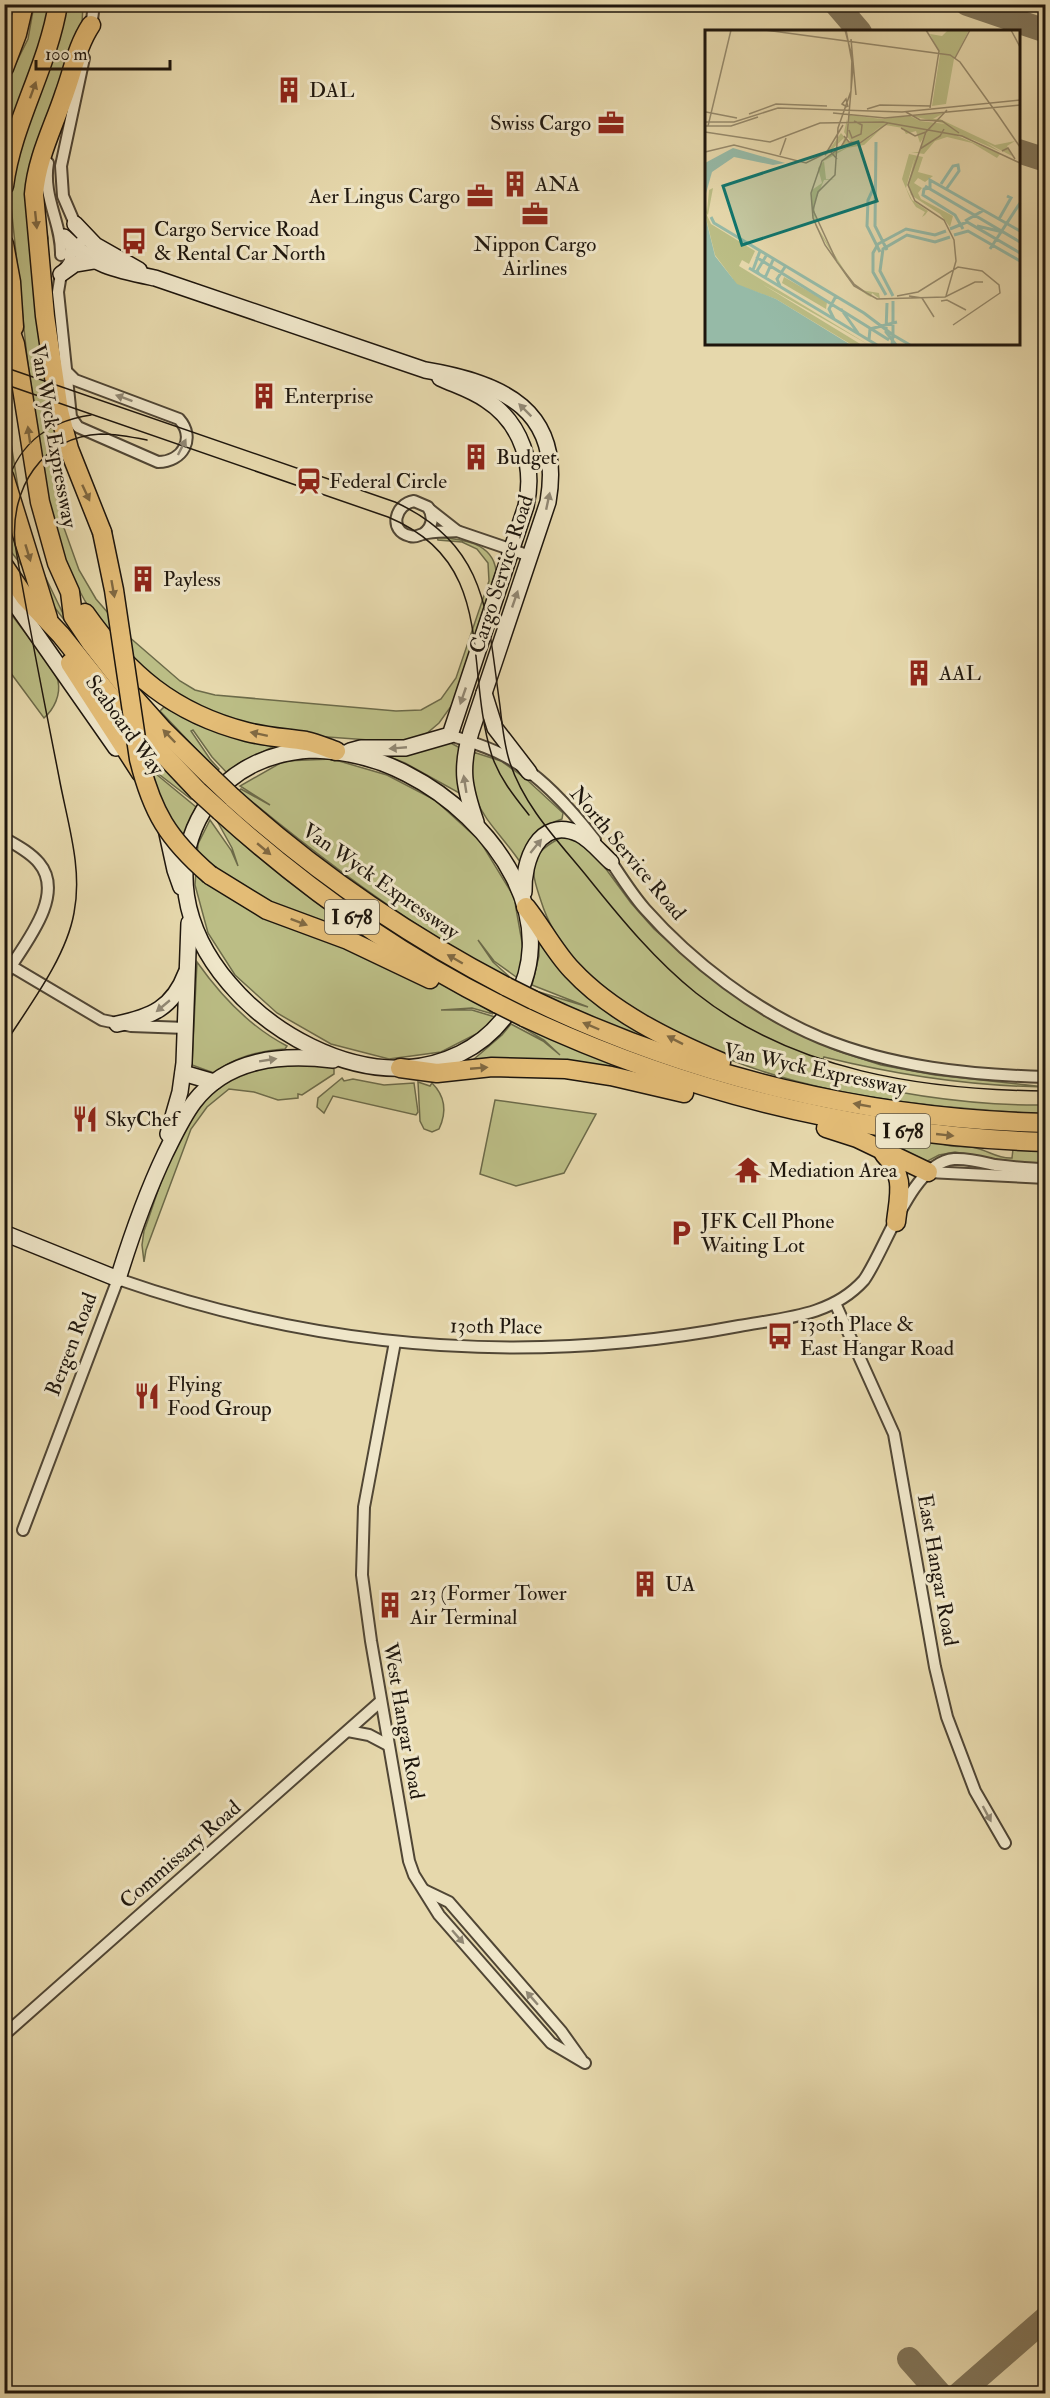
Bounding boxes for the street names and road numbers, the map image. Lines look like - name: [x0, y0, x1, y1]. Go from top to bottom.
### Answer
- street label: Van Wyck Expressway: [24, 342, 83, 531]
- street label: Cargo Service Road: [463, 491, 540, 657]
- street label: Seaboard Way: [79, 670, 171, 781]
- street label: North Service Road: [564, 781, 692, 927]
- street label: Van Wyck Expressway: [297, 817, 465, 946]
- road number: I 678: [325, 900, 379, 934]
- street label: Van Wyck Expressway: [721, 1037, 909, 1102]
- road number: I 678: [876, 1114, 930, 1148]
- street label: Bergen Road: [39, 1288, 104, 1400]
- street label: 130th Place: [450, 1312, 542, 1341]
- street label: East Hangar Road: [911, 1492, 964, 1649]
- street label: West Hangar Road: [376, 1640, 431, 1802]
- street label: Commissary Road: [114, 1794, 247, 1914]

